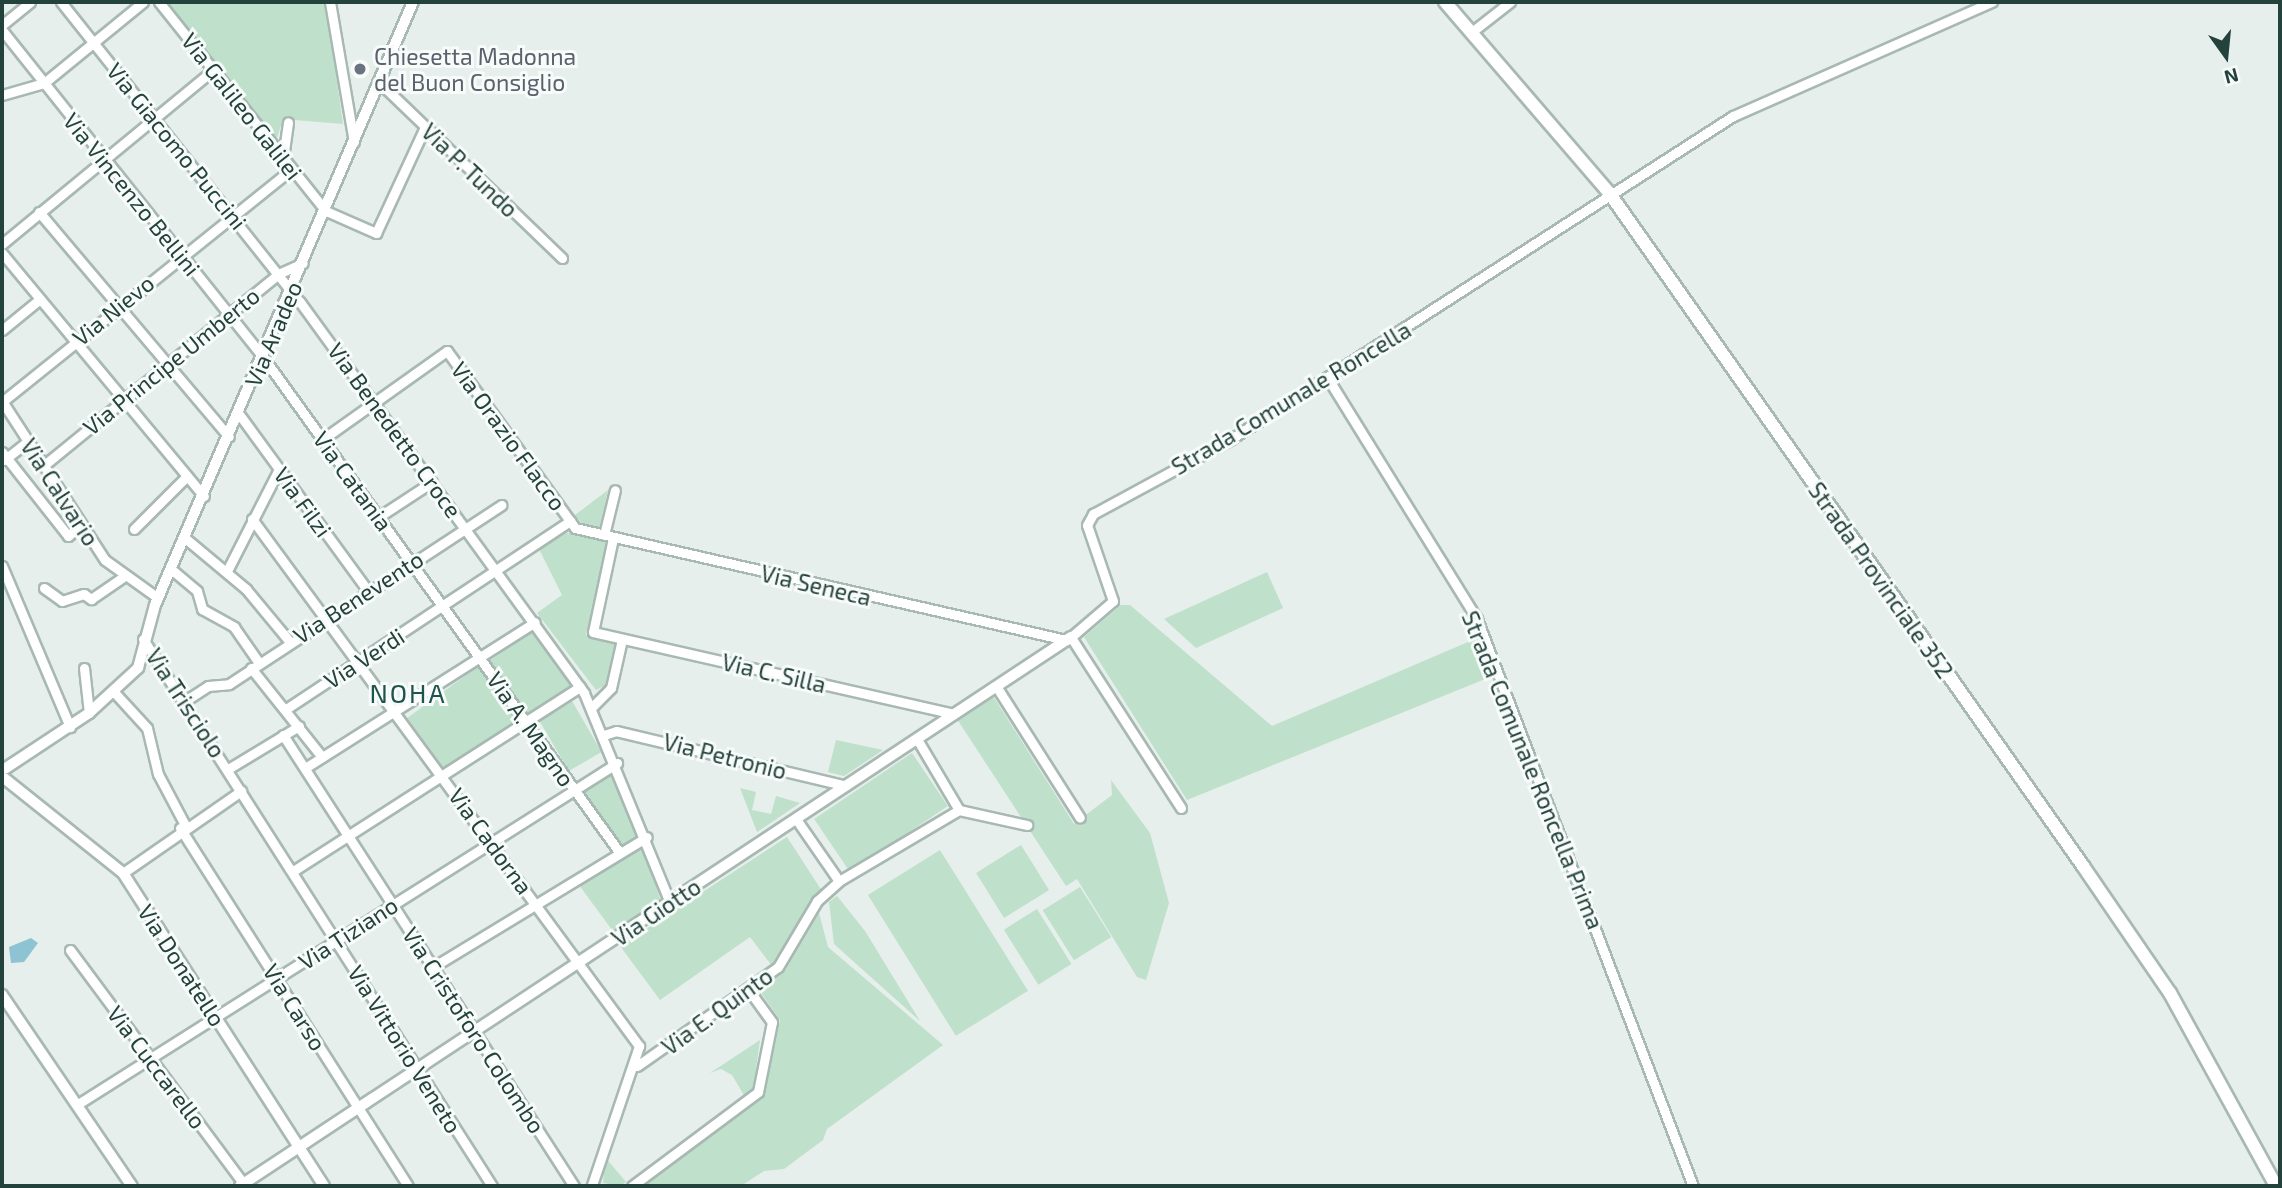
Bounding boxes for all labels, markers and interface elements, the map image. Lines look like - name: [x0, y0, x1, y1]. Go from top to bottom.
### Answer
- north arrow: [2191, 21, 2261, 91]
- street label: Via Galileo Galilei: [176, 27, 308, 185]
- place label: Chiesetta Madonna del Buon Consiglio: [374, 42, 576, 96]
- street label: Via Giacomo Puccini: [101, 57, 253, 235]
- marker: Chiesetta Madonna del Buon Consiglio: [352, 61, 368, 77]
- text: N: [2222, 64, 2241, 90]
- street label: Via Vincenzo Bellini: [58, 107, 206, 281]
- street label: Via P. Tundo: [416, 117, 524, 223]
- street label: Via Nievo: [67, 269, 159, 351]
- street label: Via Aradeo: [238, 277, 308, 391]
- street label: Via Principe Umberto: [77, 281, 265, 441]
- street label: Strada Comunale Roncella: [1166, 316, 1416, 480]
- street label: Via Benedetto Croce: [322, 337, 468, 523]
- street label: Via Orazio Flacco: [446, 356, 572, 516]
- street label: Via Catania: [308, 426, 398, 536]
- street label: Via Calvario: [15, 433, 105, 551]
- street label: Via Filzi: [268, 462, 338, 542]
- street label: Strada Provinciale 352: [1803, 477, 1959, 683]
- street label: Via Benevento: [288, 545, 428, 649]
- street label: Via Seneca: [758, 559, 874, 611]
- street label: Strada Comunale Roncella Prima: [1456, 607, 1610, 933]
- street label: Via Verdi: [318, 622, 410, 694]
- street label: Via Trisciolo: [140, 643, 232, 763]
- street label: Via C. Silla: [719, 648, 829, 698]
- street label: Via A. Magno: [481, 666, 581, 792]
- district label: NOHA: [370, 677, 446, 709]
- street label: Via Petronio: [660, 727, 790, 785]
- street label: Via Cadorna: [443, 782, 539, 900]
- street label: Via Giotto: [606, 872, 706, 952]
- street label: Via Tiziano: [293, 891, 403, 975]
- street label: Via Donatello: [132, 899, 232, 1031]
- street label: Via Cristoforo Colombo: [397, 922, 551, 1138]
- street label: Via Carso: [258, 958, 332, 1056]
- street label: Via Vittorio Veneto: [342, 959, 468, 1139]
- street label: Via E. Quinto: [656, 962, 778, 1060]
- street label: Via Cuccarello: [102, 1000, 212, 1134]

